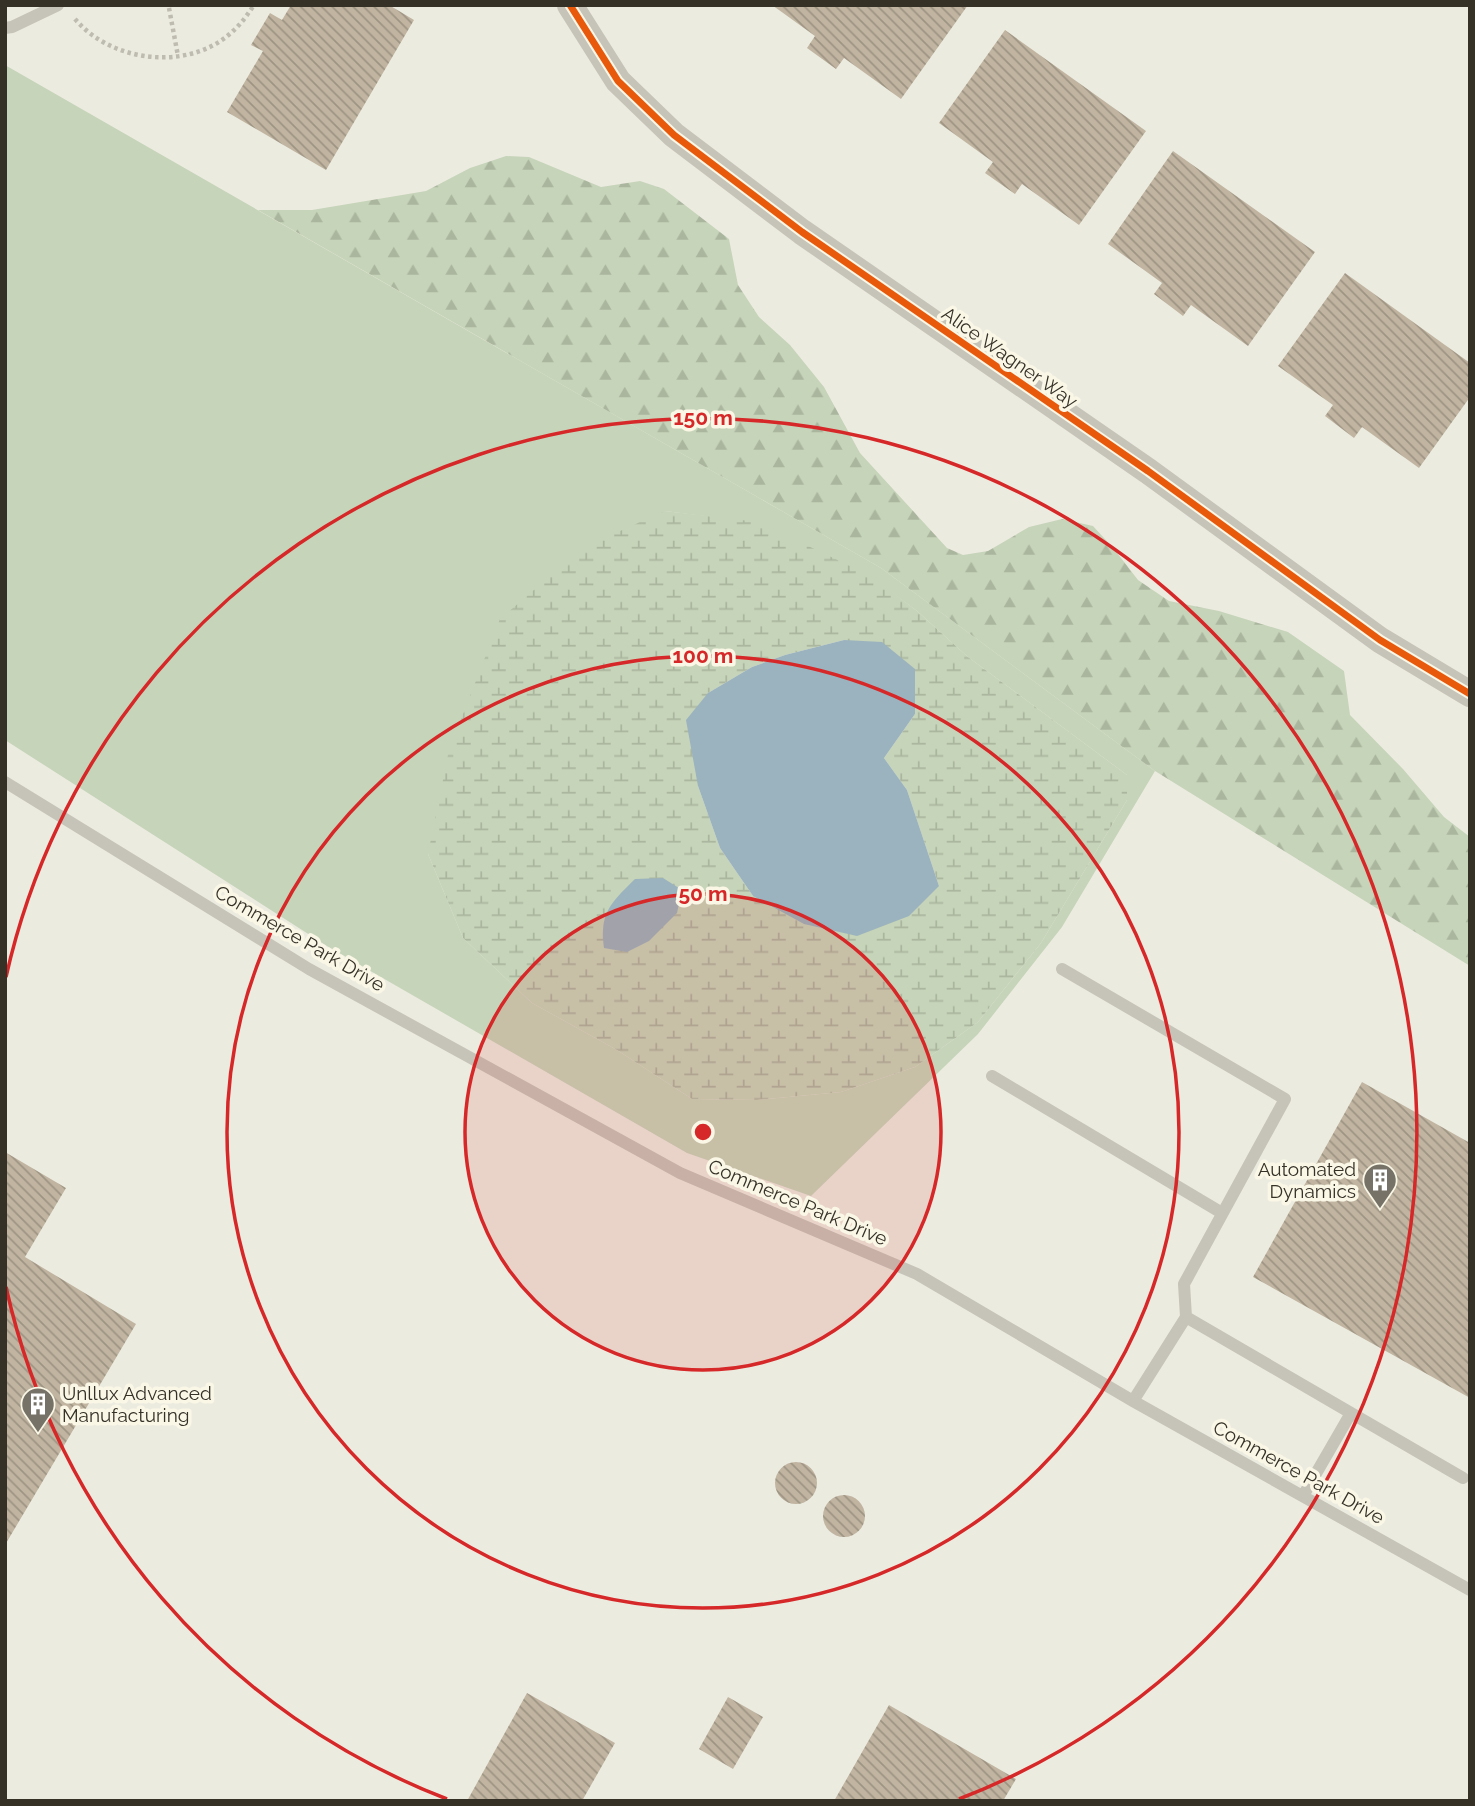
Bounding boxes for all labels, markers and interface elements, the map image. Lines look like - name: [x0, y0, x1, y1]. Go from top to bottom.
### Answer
- street label: Alice Wagner Way: [938, 302, 1082, 412]
- text: 150 m: [673, 405, 733, 430]
- text: 100 m: [673, 643, 733, 668]
- street label: Commerce Park Drive: [211, 880, 389, 996]
- text: 50 m: [678, 881, 728, 906]
- centre of rings: [691, 1120, 715, 1144]
- street label: Commerce Park Drive: [705, 1154, 891, 1250]
- place label: Automated Dynamics: [1258, 1158, 1356, 1202]
- building icon: Automated Dynamics: [1361, 1161, 1399, 1210]
- place label: Unllux Advanced Manufacturing: [62, 1382, 212, 1426]
- building icon: Unllux Advanced Manufacturing: [19, 1385, 57, 1434]
- street label: Commerce Park Drive: [1210, 1416, 1388, 1528]

